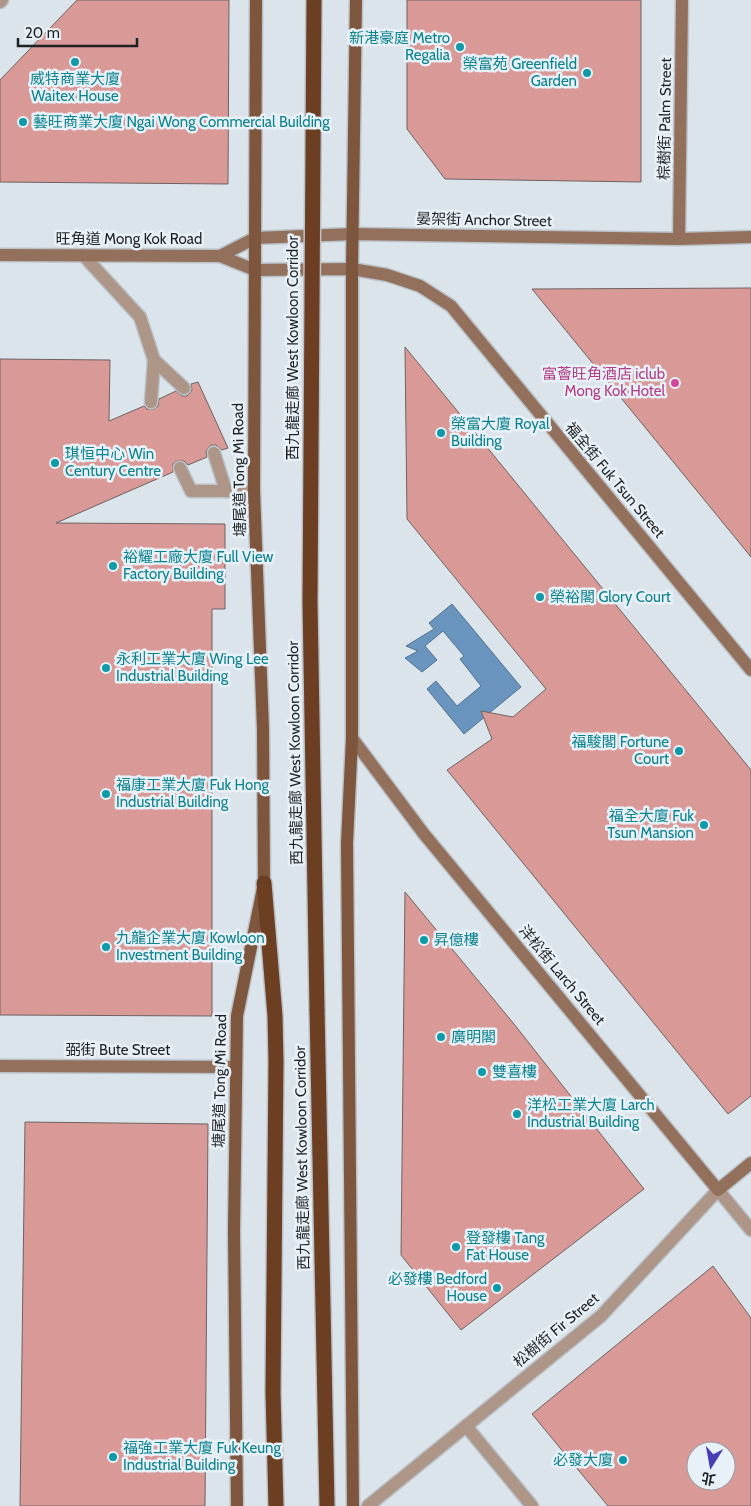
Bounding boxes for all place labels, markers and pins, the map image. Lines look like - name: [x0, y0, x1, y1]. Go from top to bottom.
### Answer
- place label: 新港豪庭 Metro Regalia: [349, 29, 451, 64]
- marker: 新港豪庭 Metro Regalia: [454, 41, 466, 53]
- place label: 榮富苑 Greenfield Garden: [463, 55, 577, 90]
- marker: 威特商業大廈 Waitex House: [69, 56, 81, 68]
- marker: 榮富苑 Greenfield Garden: [581, 67, 593, 79]
- place label: 威特商業大廈 Waitex House: [30, 70, 120, 105]
- place label: 藝旺商業大廈 Ngai Wong Commercial Building: [33, 113, 330, 131]
- marker: 藝旺商業大廈 Ngai Wong Commercial Building: [17, 116, 29, 128]
- place label: 富薈旺角酒店 iclub Mong Kok Hotel: [542, 365, 665, 400]
- marker: 富薈旺角酒店 iclub Mong Kok Hotel: [669, 377, 681, 389]
- place label: 榮富大廈 Royal Building: [451, 415, 550, 450]
- marker: 榮富大廈 Royal Building: [435, 427, 447, 439]
- place label: 琪恒中心 Win Century Centre: [65, 445, 161, 480]
- marker: 琪恒中心 Win Century Centre: [49, 457, 61, 469]
- place label: 裕耀工廠大廈 Full View Factory Building: [123, 548, 274, 583]
- marker: 裕耀工廠大廈 Full View Factory Building: [107, 560, 119, 572]
- place label: 榮裕閣 Glory Court: [550, 588, 671, 606]
- marker: 榮裕閣 Glory Court: [534, 591, 546, 603]
- place label: 永利工業大廈 Wing Lee Industrial Building: [116, 650, 269, 685]
- marker: 永利工業大廈 Wing Lee Industrial Building: [100, 662, 112, 674]
- place label: 福駿閣 Fortune Court: [571, 733, 669, 768]
- marker: 福駿閣 Fortune Court: [673, 745, 685, 757]
- place label: 福康工業大廈 Fuk Hong Industrial Building: [116, 776, 270, 811]
- marker: 福康工業大廈 Fuk Hong Industrial Building: [100, 788, 112, 800]
- place label: 福全大廈 Fuk Tsun Mansion: [607, 807, 694, 842]
- marker: 福全大廈 Fuk Tsun Mansion: [698, 819, 710, 831]
- place label: 九龍企業大廈 Kowloon Investment Building: [116, 929, 265, 964]
- place label: 昇億樓: [434, 931, 479, 949]
- marker: 昇億樓: [418, 934, 430, 946]
- marker: 九龍企業大廈 Kowloon Investment Building: [100, 941, 112, 953]
- place label: 廣明閣: [451, 1028, 496, 1046]
- marker: 廣明閣: [435, 1031, 447, 1043]
- place label: 雙喜樓: [492, 1063, 537, 1081]
- marker: 雙喜樓: [476, 1066, 488, 1078]
- place label: 洋松工業大廈 Larch Industrial Building: [527, 1096, 655, 1131]
- marker: 洋松工業大廈 Larch Industrial Building: [511, 1108, 523, 1120]
- place label: 登發樓 Tang Fat House: [466, 1229, 545, 1264]
- marker: 登發樓 Tang Fat House: [450, 1241, 462, 1253]
- place label: 必發樓 Bedford House: [388, 1270, 487, 1305]
- marker: 必發樓 Bedford House: [491, 1282, 503, 1294]
- place label: 福強工業大廈 Fuk Keung Industrial Building: [123, 1439, 281, 1474]
- marker: 福強工業大廈 Fuk Keung Industrial Building: [107, 1451, 119, 1463]
- place label: 必發大廈: [553, 1451, 613, 1469]
- marker: 必發大廈: [617, 1454, 629, 1466]

